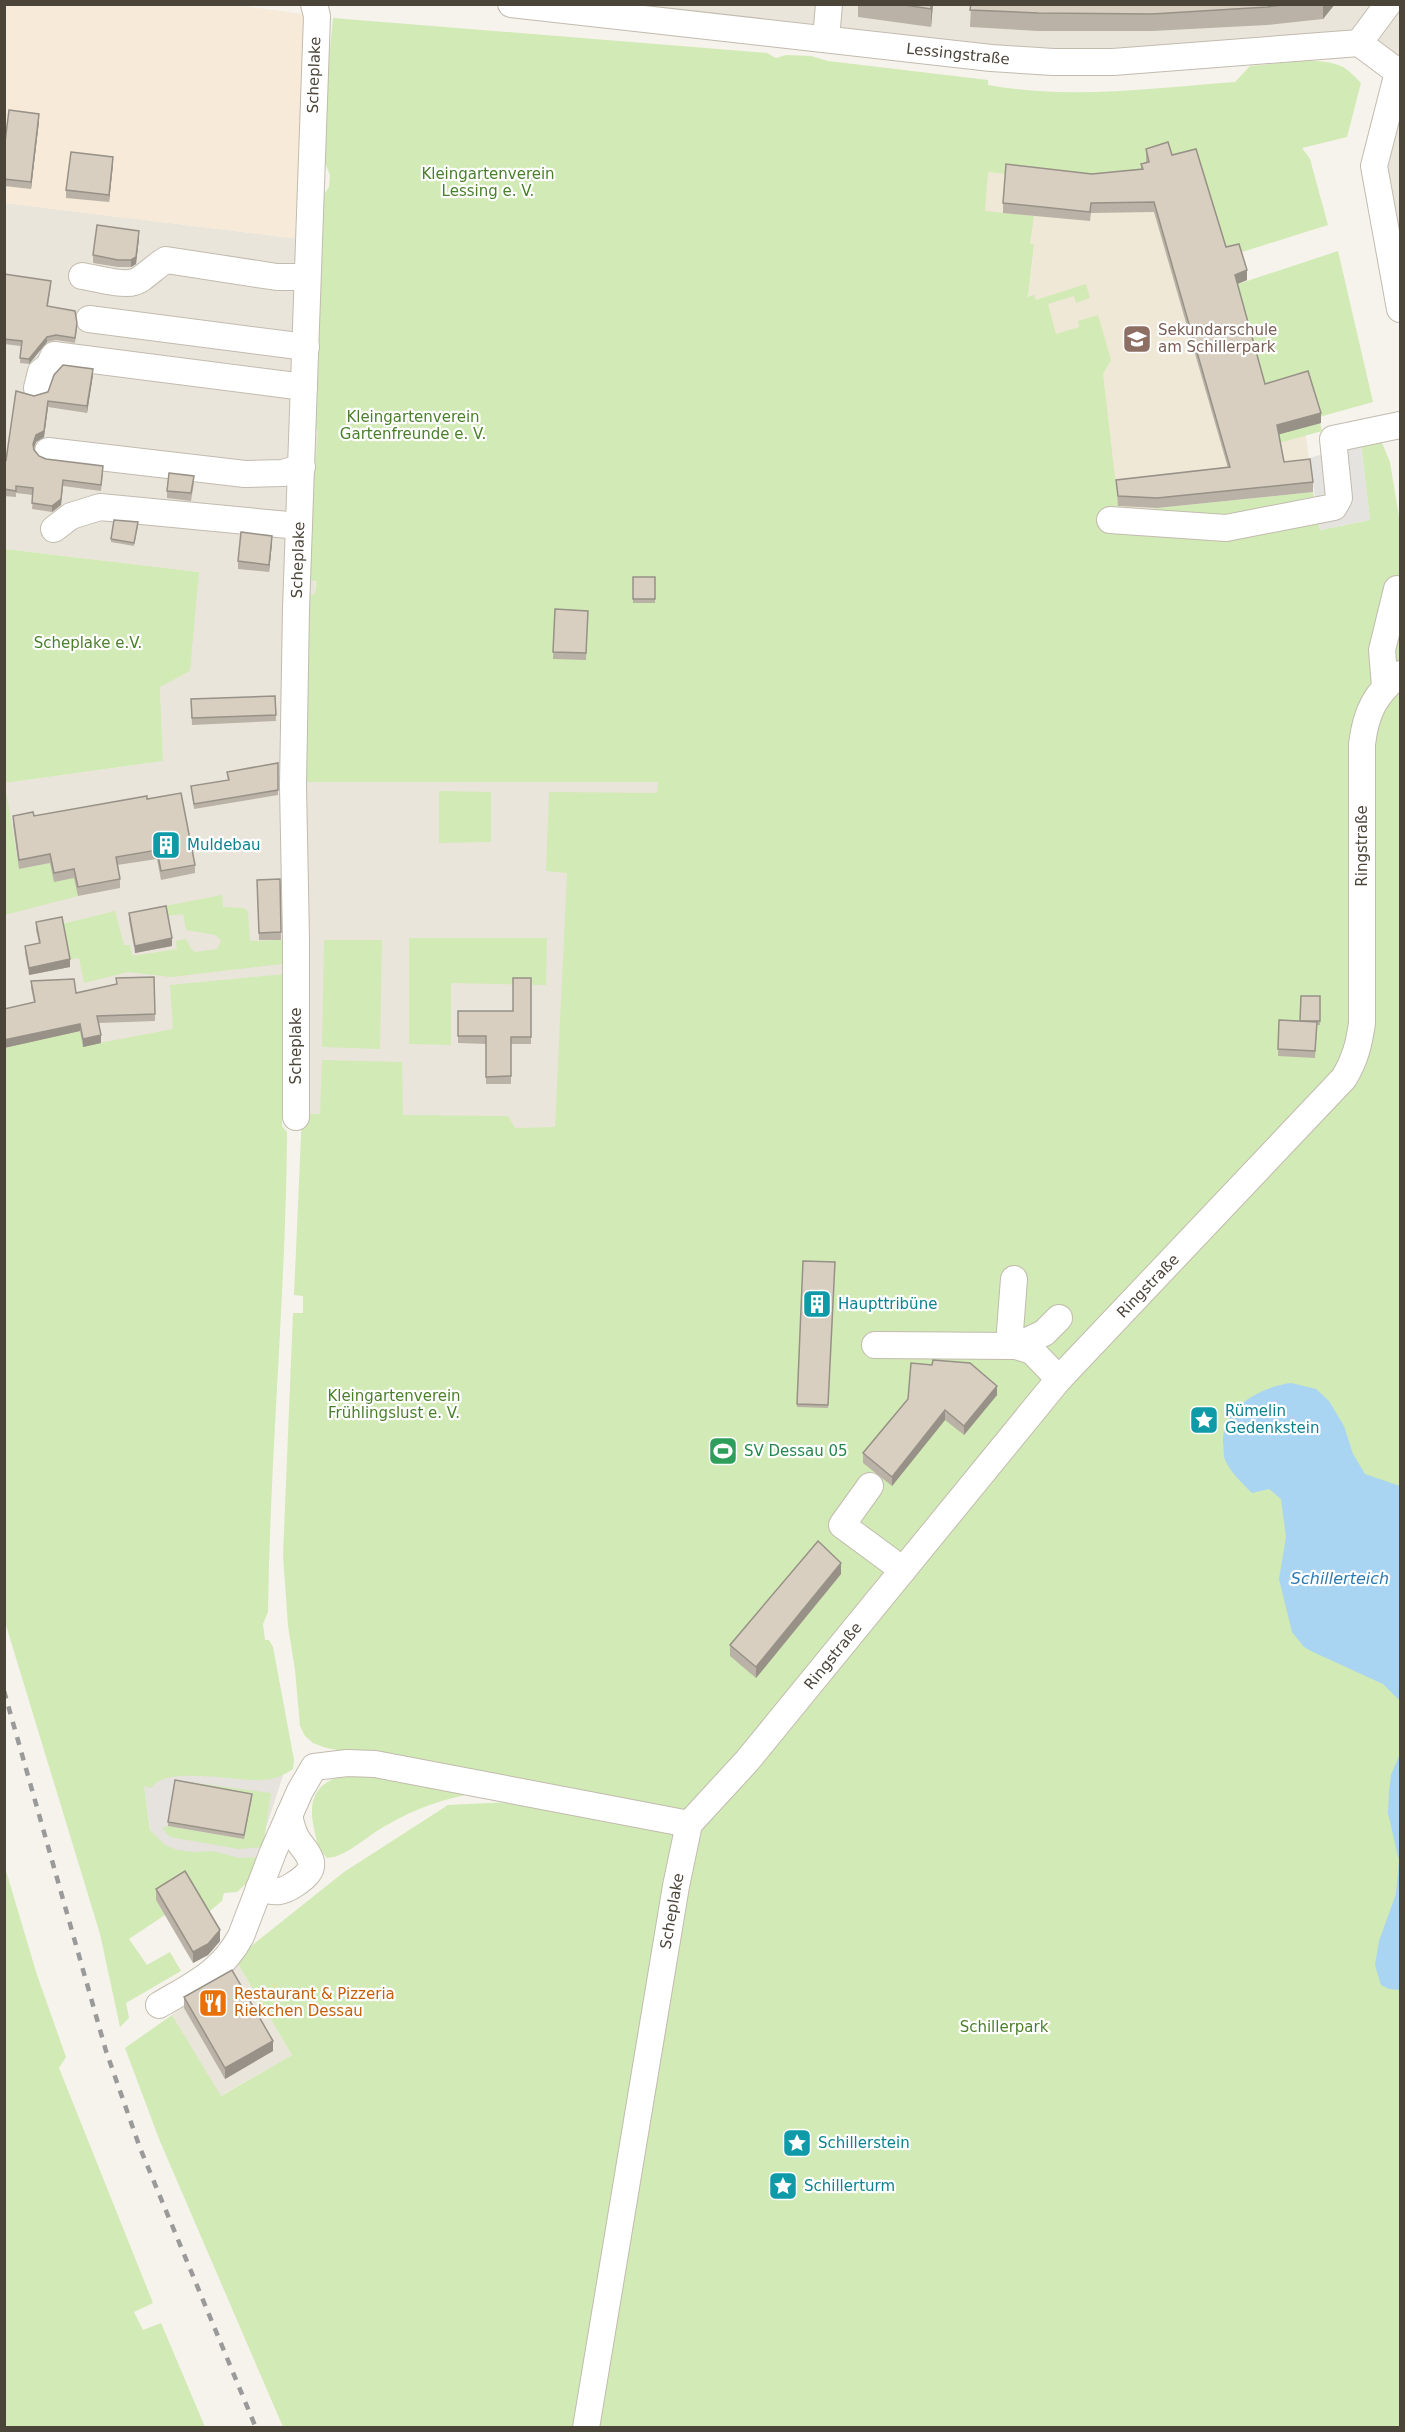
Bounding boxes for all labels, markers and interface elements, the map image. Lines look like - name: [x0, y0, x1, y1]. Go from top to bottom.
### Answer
- street label: Scheplake: [304, 36, 324, 114]
- street label: Lessingstraße: [905, 40, 1011, 68]
- park label: Kleingartenverein Lessing e. V.: [421, 165, 555, 200]
- place label: Sekundarschule am Schillerpark: [1158, 321, 1277, 356]
- school or university icon: Sekundarschule am Schillerpark: [1121, 323, 1153, 355]
- park label: Kleingartenverein Gartenfreunde e. V.: [340, 408, 486, 443]
- street label: Scheplake: [288, 521, 308, 599]
- park label: Scheplake e.V.: [34, 634, 142, 652]
- street label: Ringstraße: [1353, 805, 1371, 887]
- building icon: Muldebau: [150, 829, 182, 861]
- place label: Muldebau: [187, 836, 261, 854]
- street label: Scheplake: [287, 1008, 305, 1084]
- street label: Ringstraße: [1113, 1250, 1183, 1322]
- building icon: Haupttribüne: [801, 1288, 833, 1320]
- place label: Haupttribüne: [838, 1295, 937, 1313]
- park label: Kleingartenverein Frühlingslust e. V.: [327, 1387, 461, 1422]
- place label: Rümelin Gedenkstein: [1225, 1402, 1319, 1437]
- place icon: Rümelin Gedenkstein: [1188, 1404, 1220, 1436]
- sports icon: SV Dessau 05: [707, 1435, 739, 1467]
- place label: SV Dessau 05: [744, 1442, 848, 1460]
- water label: Schillerteich: [1291, 1569, 1389, 1588]
- street label: Ringstraße: [800, 1619, 866, 1693]
- street label: Scheplake: [656, 1872, 688, 1950]
- place label: Restaurant & Pizzeria Riekchen Dessau: [234, 1985, 395, 2020]
- restaurant icon: Restaurant & Pizzeria Riekchen Dessau: [197, 1987, 229, 2019]
- park label: Schillerpark: [960, 2018, 1049, 2036]
- place icon: Schillerstein: [781, 2127, 813, 2159]
- place label: Schillerstein: [818, 2134, 910, 2152]
- place icon: Schillerturm: [767, 2170, 799, 2202]
- place label: Schillerturm: [804, 2177, 895, 2195]

